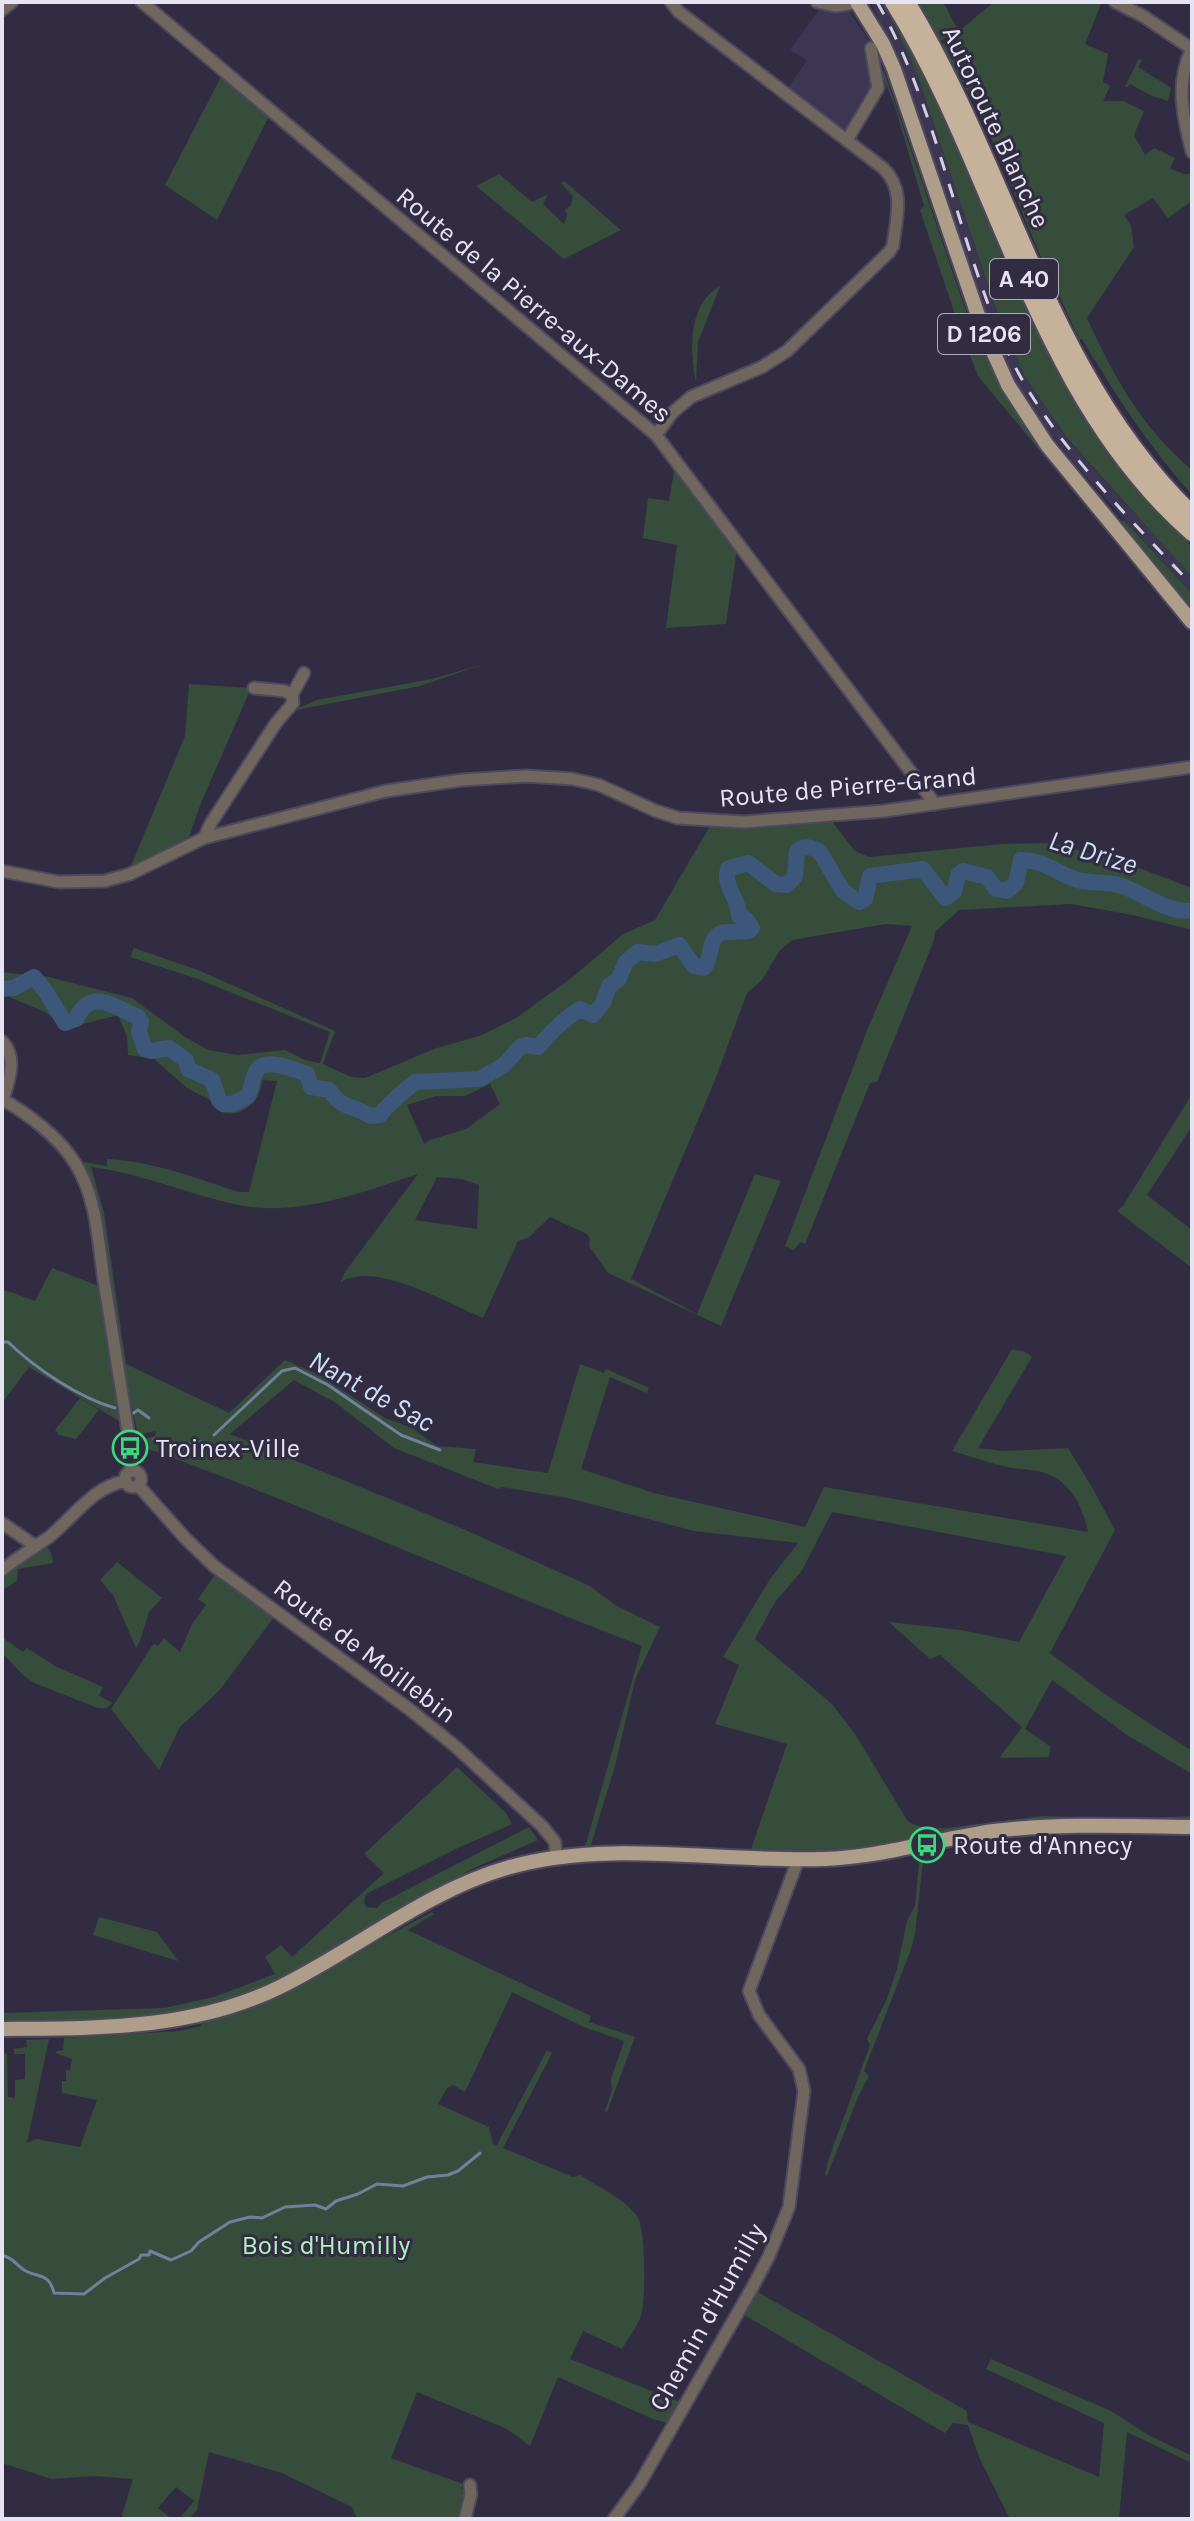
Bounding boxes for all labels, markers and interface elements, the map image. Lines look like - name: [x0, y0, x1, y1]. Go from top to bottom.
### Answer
- street label: Autoroute Blanche: [936, 21, 1056, 233]
- street label: Route de la Pierre-aux-Dames: [390, 181, 678, 429]
- road number: A 40: [990, 259, 1058, 299]
- road number: D 1206: [938, 314, 1030, 354]
- street label: Route de Pierre-Grand: [718, 760, 978, 814]
- water label: La Drize: [1045, 823, 1141, 881]
- water label: Nant de Sac: [304, 1343, 440, 1439]
- bus stop icon: Troinex-Ville: [111, 1429, 149, 1467]
- place label: Troinex-Ville: [156, 1433, 300, 1464]
- street label: Route de Moillebin: [267, 1572, 463, 1730]
- bus stop icon: Route d'Annecy: [908, 1826, 946, 1864]
- place label: Route d'Annecy: [953, 1830, 1132, 1861]
- street label: Chemin d'Humilly: [643, 2218, 771, 2416]
- park label: Bois d'Humilly: [242, 2230, 410, 2261]

